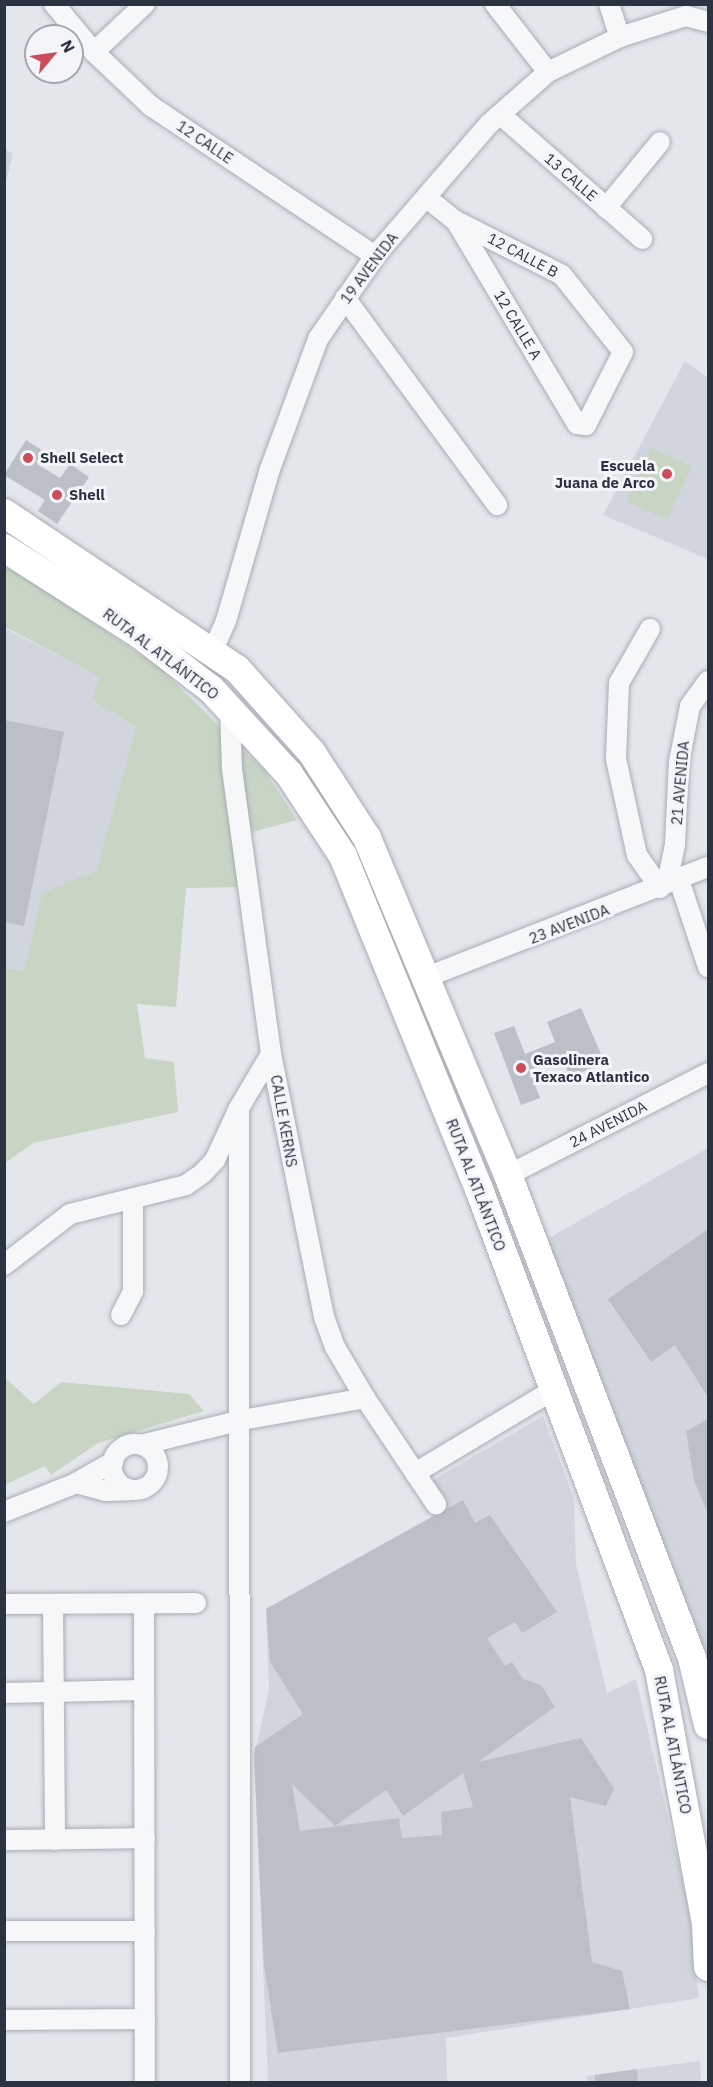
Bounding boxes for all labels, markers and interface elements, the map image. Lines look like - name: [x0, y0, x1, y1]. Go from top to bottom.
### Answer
- north arrow: [24, 24, 84, 84]
- text: N: [56, 36, 80, 56]
- street label: 12 CALLE: [173, 117, 237, 167]
- street label: 13 CALLE: [541, 149, 601, 205]
- street label: 19 AVENIDA: [336, 229, 402, 307]
- street label: 12 CALLE B: [485, 229, 561, 281]
- street label: 12 CALLE A: [490, 287, 546, 363]
- place label: Shell Select: [40, 449, 124, 467]
- marker: Shell Select: [21, 451, 35, 465]
- place label: Escuela Juana de Arco: [555, 456, 655, 491]
- marker: Escuela Juana de Arco: [660, 467, 674, 481]
- place label: Shell: [69, 486, 105, 504]
- marker: Shell: [50, 488, 64, 502]
- street label: RUTA AL ATLÁNTICO: [99, 605, 223, 703]
- street label: 21 AVENIDA: [667, 740, 693, 826]
- street label: 23 AVENIDA: [526, 900, 612, 948]
- place label: Gasolinera Texaco Atlantico: [533, 1050, 650, 1085]
- marker: Gasolinera Texaco Atlantico: [514, 1061, 528, 1075]
- street label: CALLE KERNS: [267, 1073, 301, 1169]
- street label: 24 AVENIDA: [566, 1097, 650, 1151]
- street label: RUTA AL ATLÁNTICO: [442, 1116, 510, 1254]
- street label: RUTA AL ATLÁNTICO: [651, 1674, 695, 1816]

